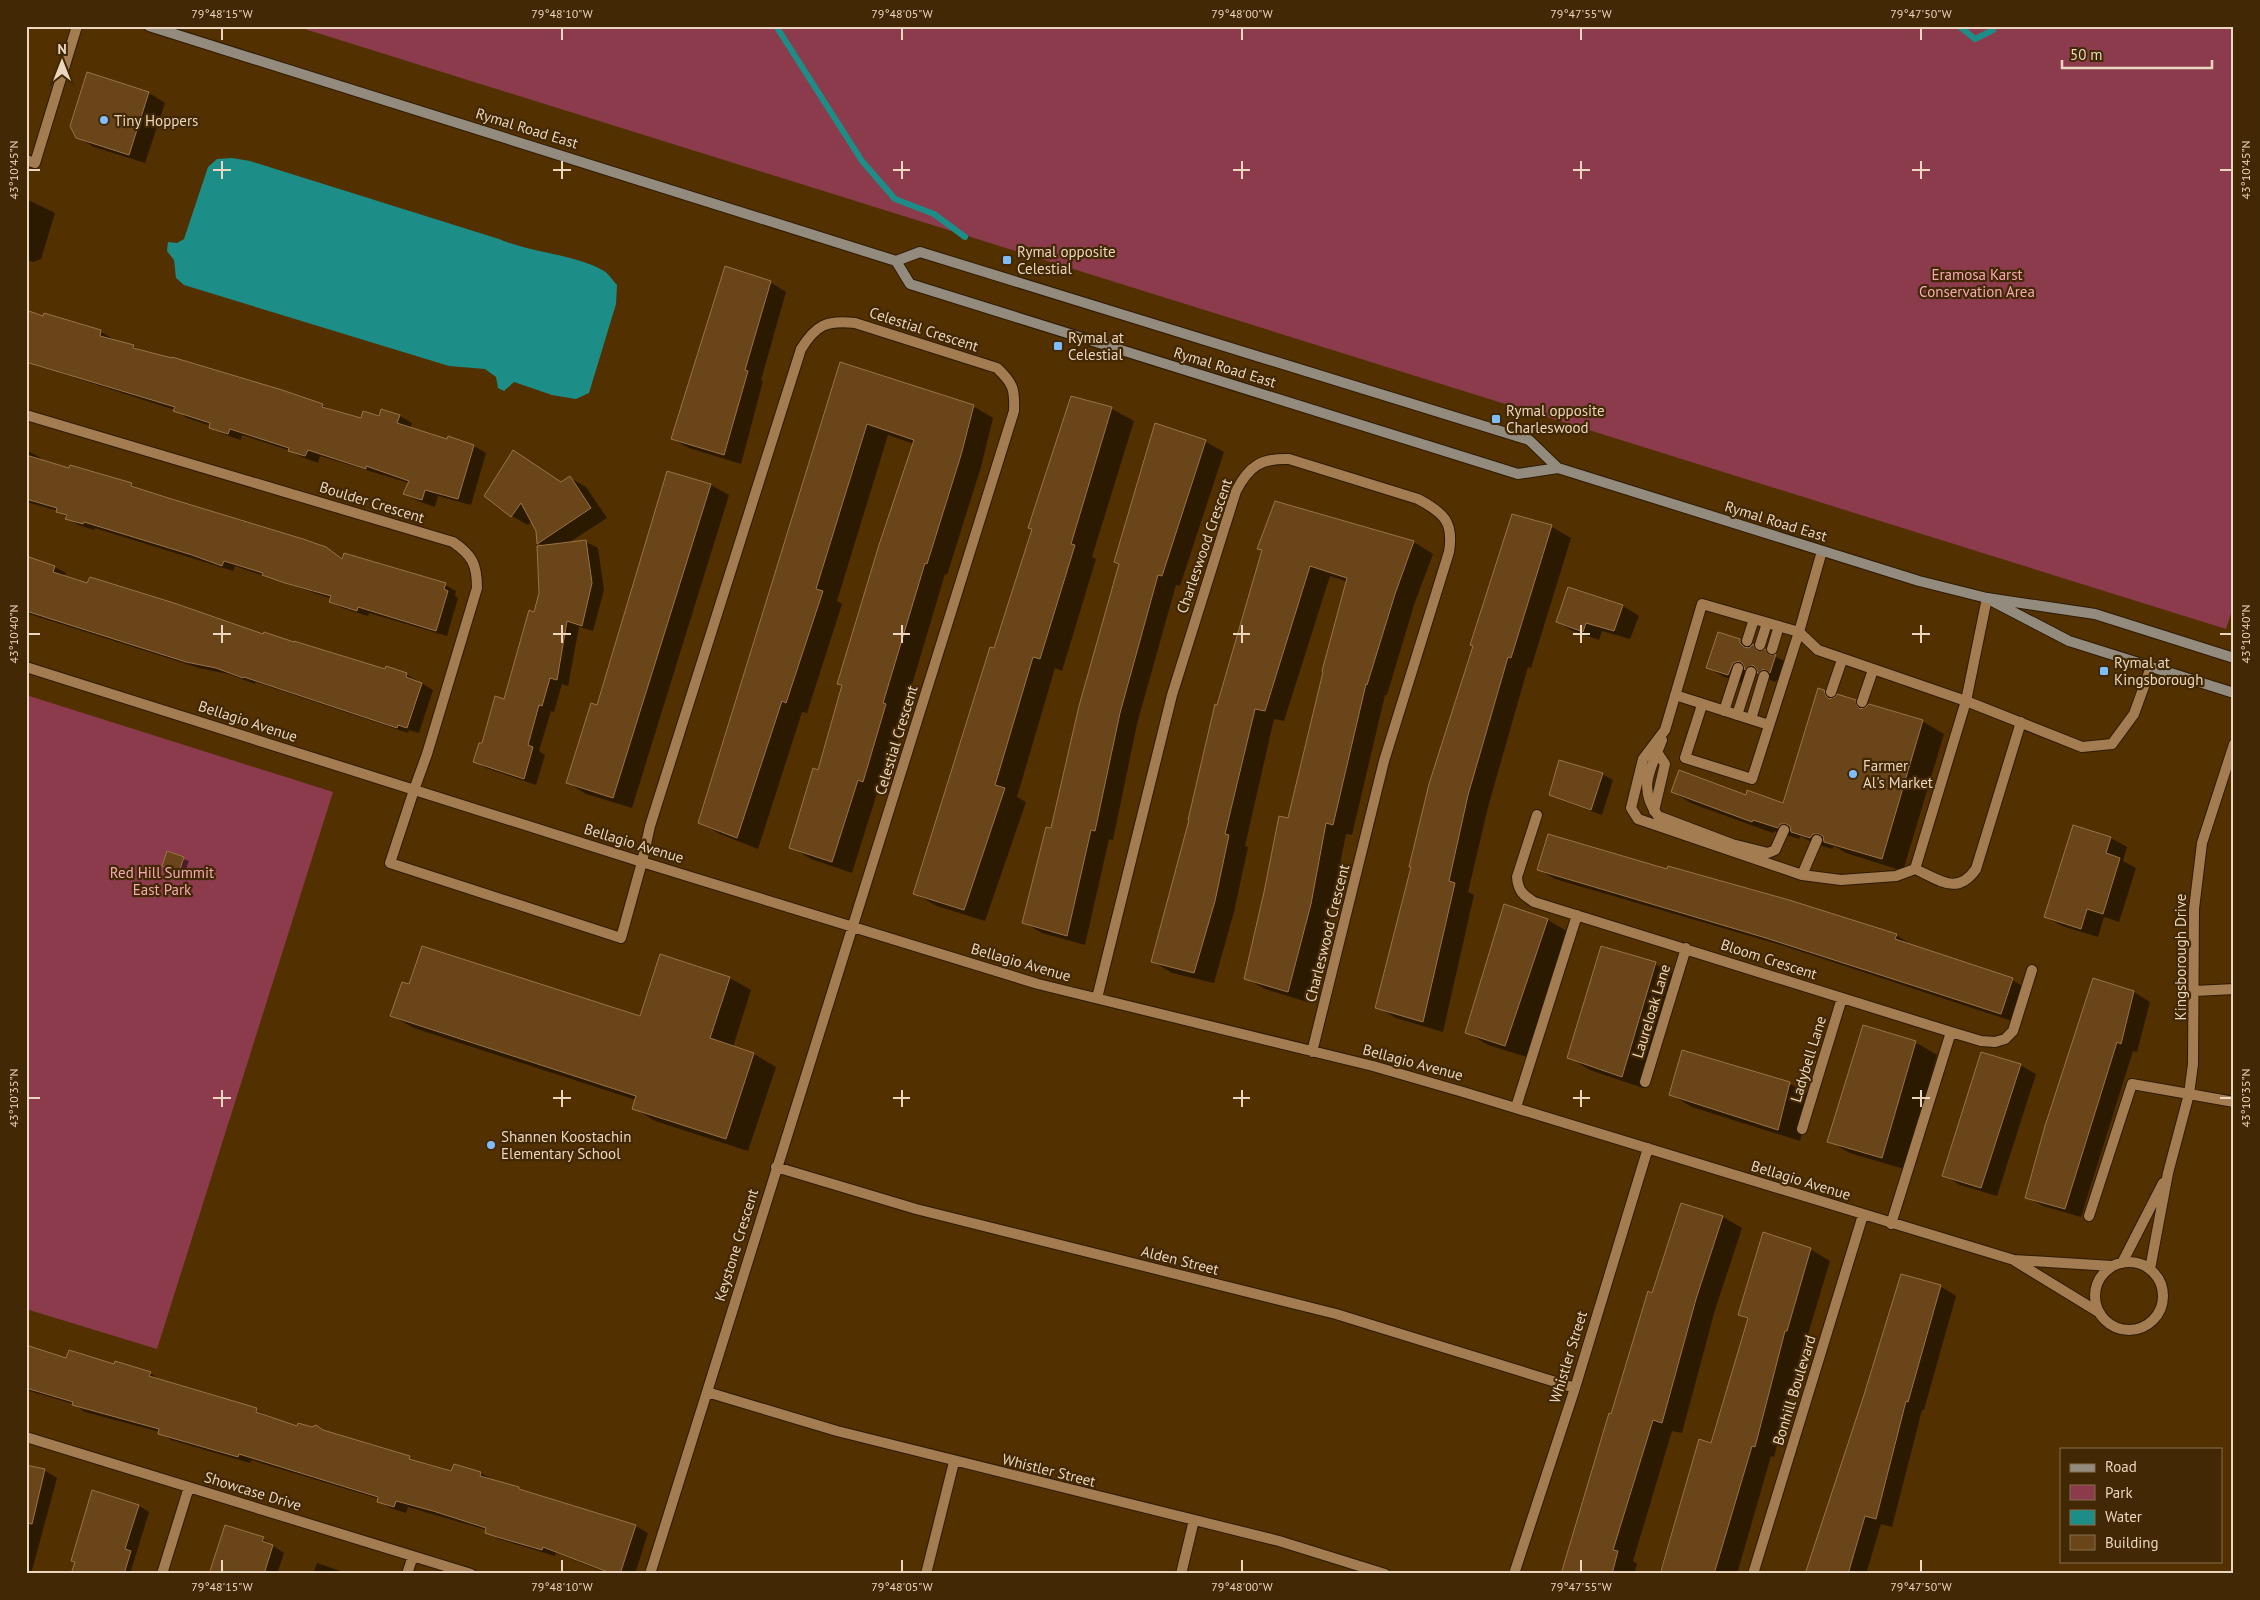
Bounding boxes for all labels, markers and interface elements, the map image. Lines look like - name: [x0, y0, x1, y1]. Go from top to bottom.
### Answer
- text: 79°48'15"W: [191, 6, 253, 21]
- text: 79°48'10"W: [531, 6, 593, 21]
- text: 79°48'05"W: [871, 6, 933, 21]
- text: 79°48'00"W: [1211, 6, 1273, 21]
- text: 79°47'55"W: [1550, 6, 1612, 21]
- text: 79°47'50"W: [1890, 6, 1952, 21]
- north arrow: [38, 38, 88, 88]
- scale bar: [2062, 38, 2212, 70]
- text: N: [57, 40, 67, 58]
- text: 50 m: [2070, 45, 2103, 64]
- street label: Rymal Road East: [474, 103, 580, 153]
- place label: Tiny Hoppers: [114, 111, 198, 130]
- marker: Tiny Hoppers: [98, 114, 110, 126]
- text: 43°10'45"N: [6, 140, 21, 200]
- text: 43°10'45"N: [2238, 140, 2253, 200]
- place label: Rymal opposite Celestial: [1017, 242, 1116, 278]
- marker: Rymal opposite Celestial: [1001, 254, 1013, 266]
- park label: Eramosa Karst Conservation Area: [1919, 265, 2035, 301]
- street label: Celestial Crescent: [867, 302, 981, 356]
- place label: Rymal at Celestial: [1068, 328, 1124, 364]
- marker: Rymal at Celestial: [1052, 340, 1064, 352]
- street label: Rymal Road East: [1172, 342, 1278, 392]
- place label: Rymal opposite Charleswood: [1506, 401, 1605, 437]
- marker: Rymal opposite Charleswood: [1490, 413, 1502, 425]
- street label: Charleswood Crescent: [1172, 476, 1236, 616]
- street label: Boulder Crescent: [317, 477, 427, 527]
- street label: Rymal Road East: [1723, 496, 1829, 546]
- text: 43°10'40"N: [6, 604, 21, 664]
- text: 43°10'40"N: [2238, 604, 2253, 664]
- place label: Rymal at Kingsborough: [2114, 653, 2203, 689]
- marker: Rymal at Kingsborough: [2098, 665, 2110, 677]
- street label: Celestial Crescent: [870, 683, 922, 797]
- street label: Bellagio Avenue: [196, 696, 300, 746]
- place label: Farmer Al's Market: [1863, 756, 1933, 792]
- marker: Farmer Al's Market: [1847, 768, 1859, 780]
- street label: Bellagio Avenue: [582, 819, 686, 867]
- street label: Charleswood Crescent: [1301, 862, 1353, 1004]
- park label: Red Hill Summit East Park: [110, 863, 214, 899]
- street label: Kingsborough Drive: [2171, 894, 2190, 1021]
- street label: Bloom Crescent: [1718, 934, 1820, 984]
- street label: Bellagio Avenue: [969, 939, 1073, 985]
- street label: Laureloak Lane: [1628, 962, 1674, 1060]
- street label: Ladybell Lane: [1786, 1014, 1830, 1104]
- street label: Bellagio Avenue: [1361, 1039, 1465, 1085]
- text: 43°10'35"N: [6, 1068, 21, 1128]
- text: 43°10'35"N: [2238, 1068, 2253, 1128]
- place label: Shannen Koostachin Elementary School: [501, 1127, 631, 1163]
- marker: Shannen Koostachin Elementary School: [485, 1139, 497, 1151]
- street label: Bellagio Avenue: [1749, 1156, 1853, 1204]
- street label: Keystone Crescent: [710, 1187, 762, 1303]
- street label: Alden Street: [1139, 1241, 1221, 1279]
- street label: Whistler Street: [1545, 1309, 1591, 1405]
- street label: Bonhill Boulevard: [1768, 1333, 1820, 1447]
- legend: [2060, 1448, 2222, 1562]
- street label: Whistler Street: [1000, 1449, 1098, 1491]
- text: Road: [2105, 1457, 2137, 1476]
- street label: Showcase Drive: [202, 1467, 304, 1515]
- text: Park: [2105, 1483, 2133, 1502]
- text: Water: [2105, 1507, 2142, 1526]
- text: Building: [2105, 1533, 2159, 1552]
- text: 79°48'15"W: [191, 1579, 253, 1594]
- text: 79°48'10"W: [531, 1579, 593, 1594]
- text: 79°48'05"W: [871, 1579, 933, 1594]
- text: 79°48'00"W: [1211, 1579, 1273, 1594]
- text: 79°47'55"W: [1550, 1579, 1612, 1594]
- text: 79°47'50"W: [1890, 1579, 1952, 1594]

